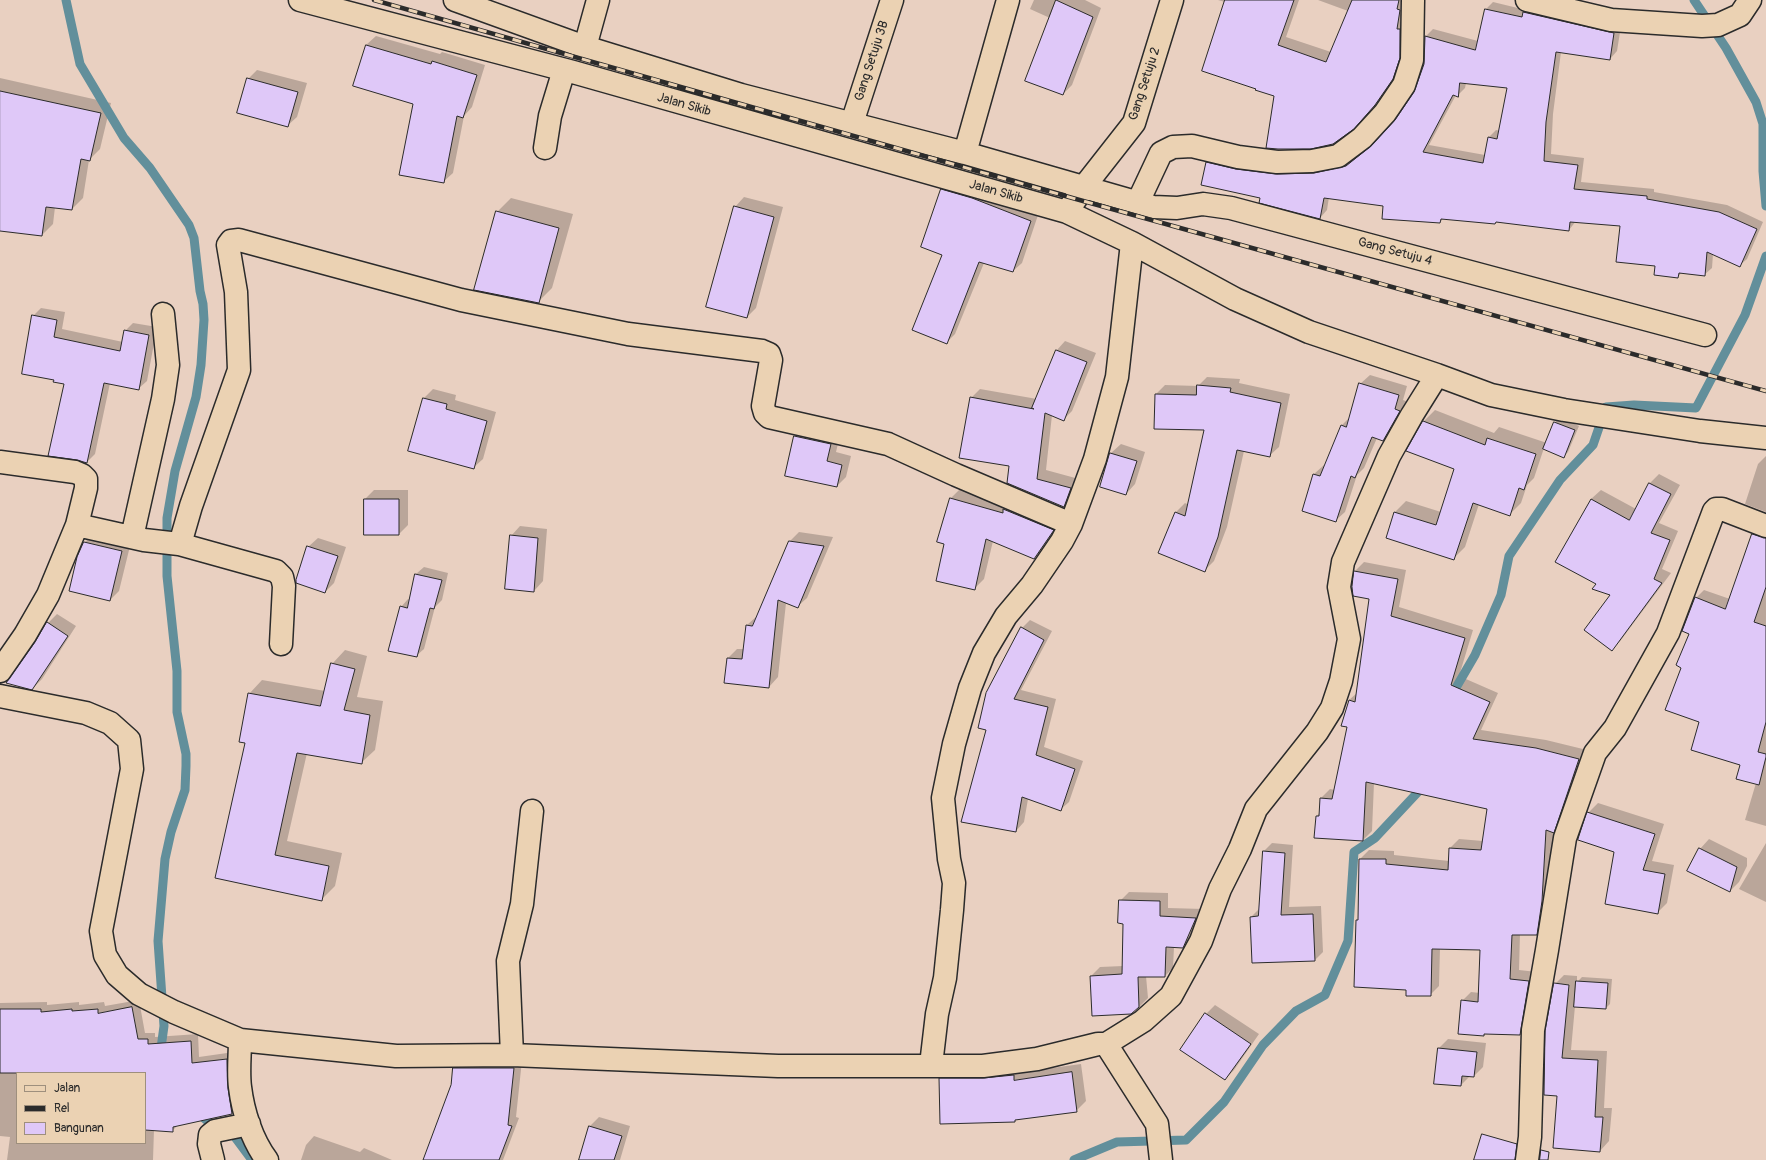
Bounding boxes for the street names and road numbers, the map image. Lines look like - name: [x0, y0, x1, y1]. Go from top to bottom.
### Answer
- street label: Gang Setuju 3B: [852, 19, 892, 103]
- street label: Gang Setuju 2: [1126, 45, 1164, 123]
- street label: Jalan Sikib: [655, 90, 713, 120]
- street label: Jalan Sikib: [967, 177, 1025, 207]
- street label: Gang Setuju 4: [1356, 235, 1434, 269]

